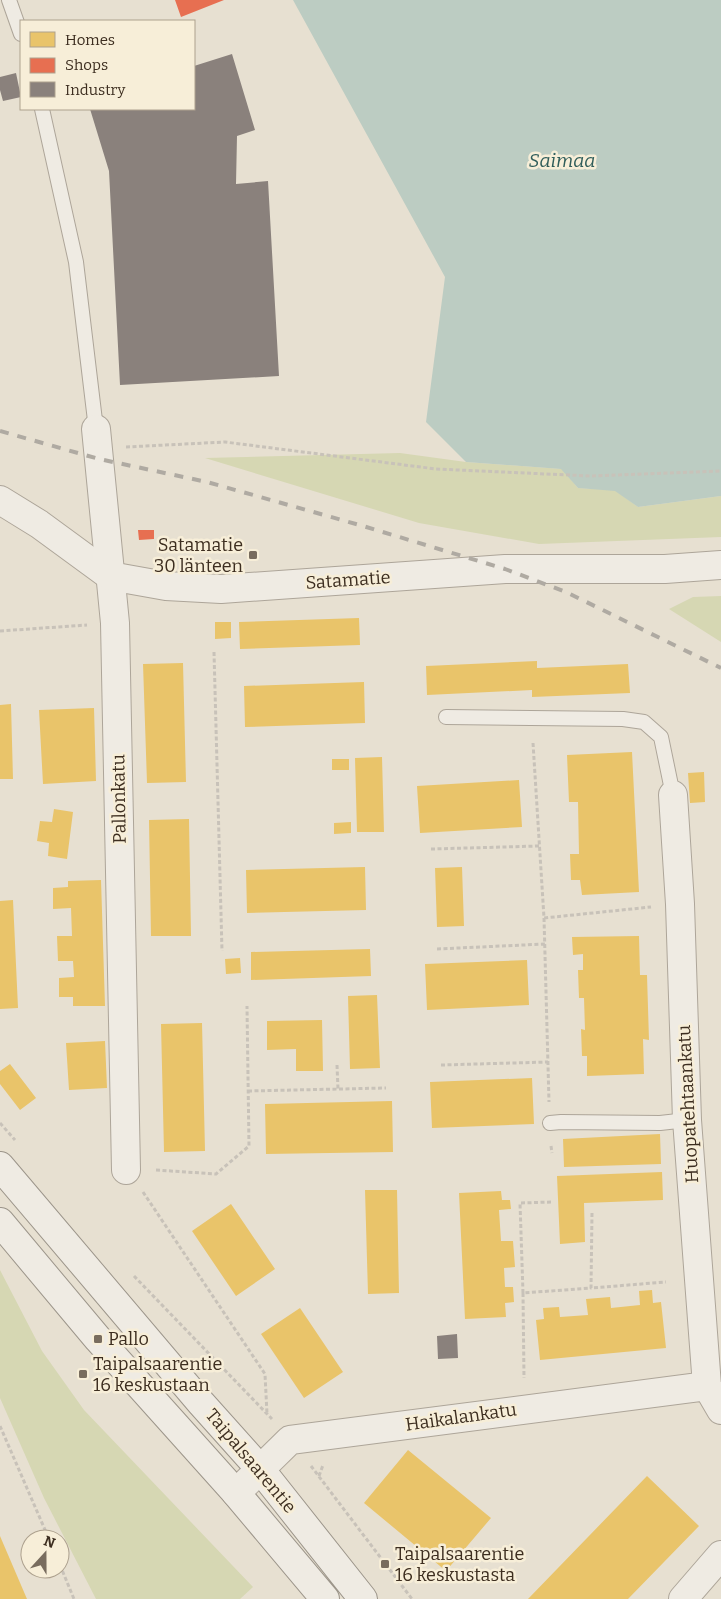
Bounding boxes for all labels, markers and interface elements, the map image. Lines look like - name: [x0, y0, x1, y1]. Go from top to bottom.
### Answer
- legend: [20, 20, 195, 110]
- text: Homes: [65, 31, 115, 49]
- text: Shops: [65, 56, 108, 74]
- text: Industry: [65, 81, 125, 99]
- water label: Saimaa: [529, 149, 595, 172]
- place label: Satamatie 30 länteen: [154, 534, 244, 577]
- marker: Satamatie 30 länteen: [247, 549, 259, 561]
- street label: Satamatie: [305, 566, 391, 594]
- street label: Pallonkatu: [107, 754, 131, 844]
- street label: Huopatehtaankatu: [673, 1024, 703, 1184]
- place label: Pallo: [108, 1328, 149, 1350]
- marker: Pallo: [92, 1333, 104, 1345]
- place label: Taipalsaarentie 16 keskustaan: [93, 1353, 222, 1396]
- marker: Taipalsaarentie 16 keskustaan: [77, 1368, 89, 1380]
- street label: Haikalankatu: [404, 1398, 518, 1436]
- street label: Taipalsaarentie: [201, 1404, 301, 1518]
- north arrow: [20, 1529, 70, 1579]
- text: N: [41, 1532, 58, 1552]
- place label: Taipalsaarentie 16 keskustasta: [395, 1543, 524, 1586]
- marker: Taipalsaarentie 16 keskustasta: [379, 1558, 391, 1570]

